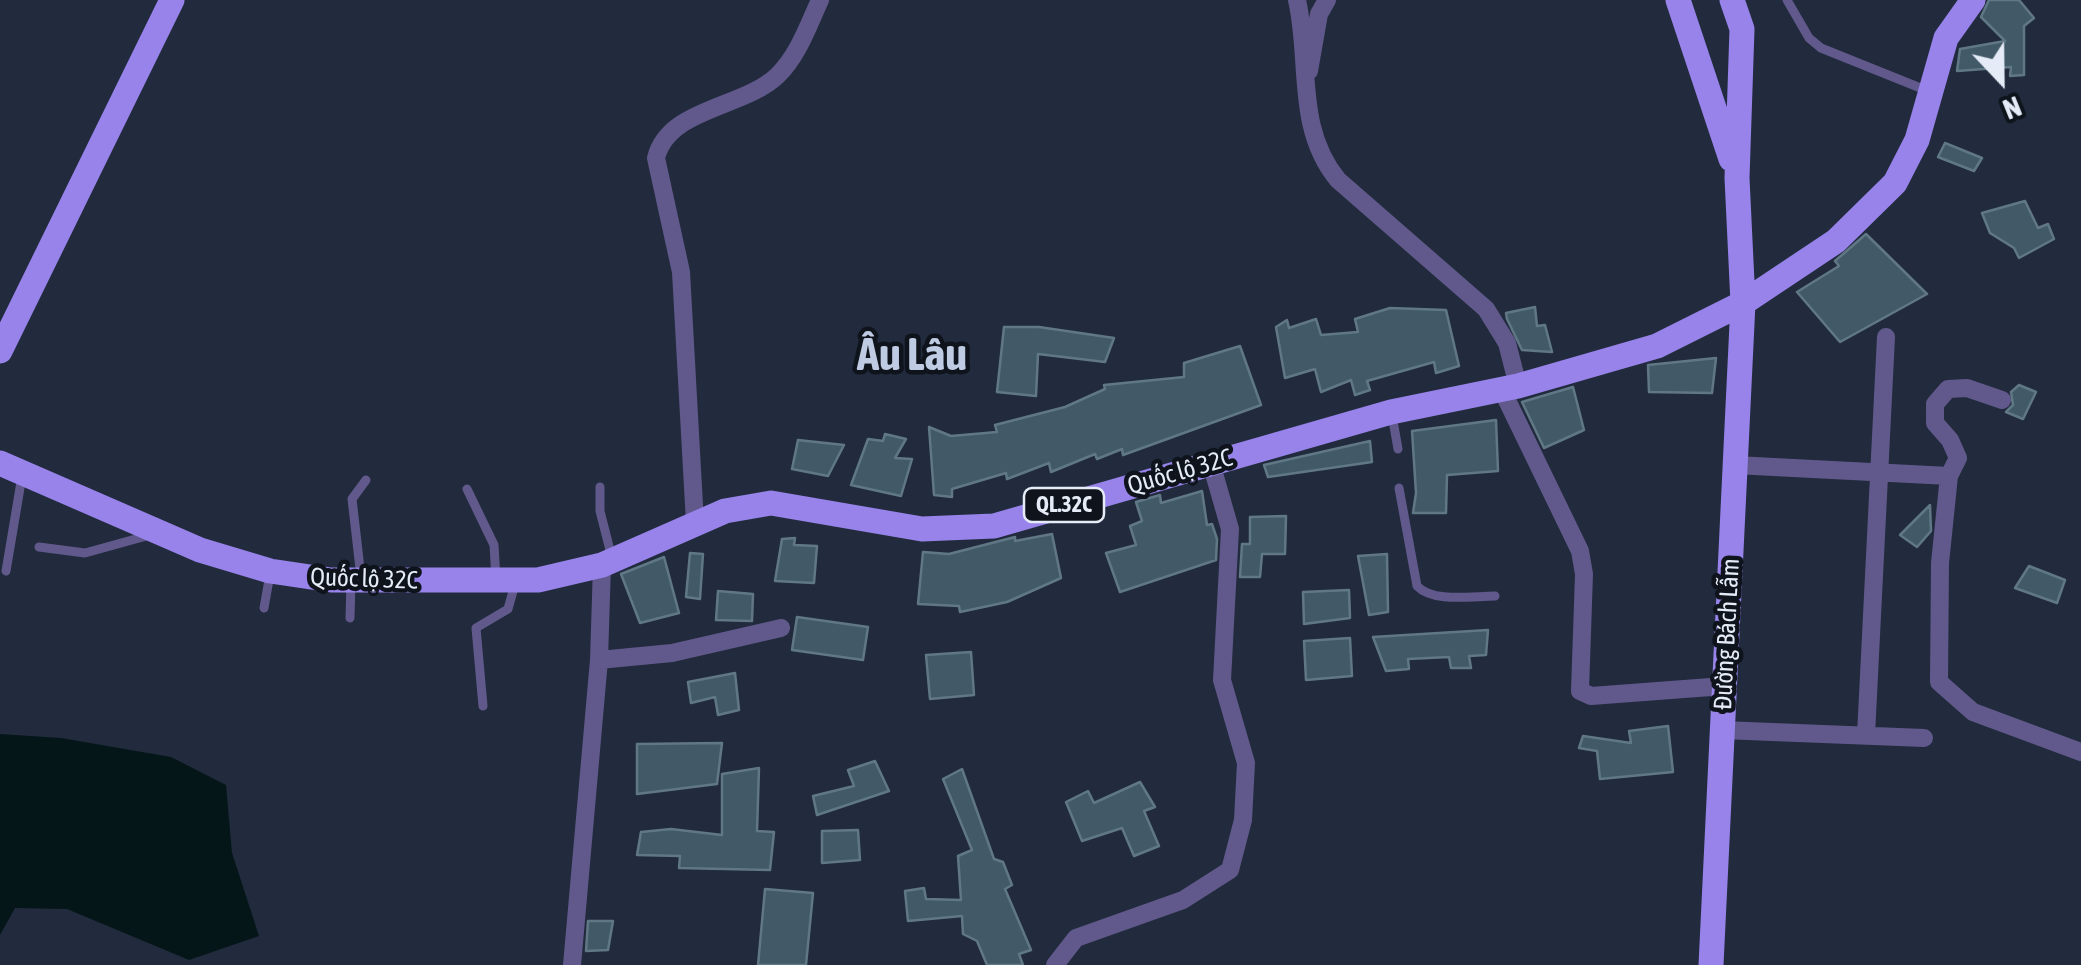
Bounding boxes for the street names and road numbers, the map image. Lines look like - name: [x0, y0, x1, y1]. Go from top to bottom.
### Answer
- street label: Quốc lộ 32C: [1124, 443, 1236, 501]
- road number: QL.32C: [1024, 488, 1104, 522]
- street label: Đường Bách Lẫm: [1708, 557, 1746, 711]
- street label: Quốc lộ 32C: [310, 562, 418, 596]

